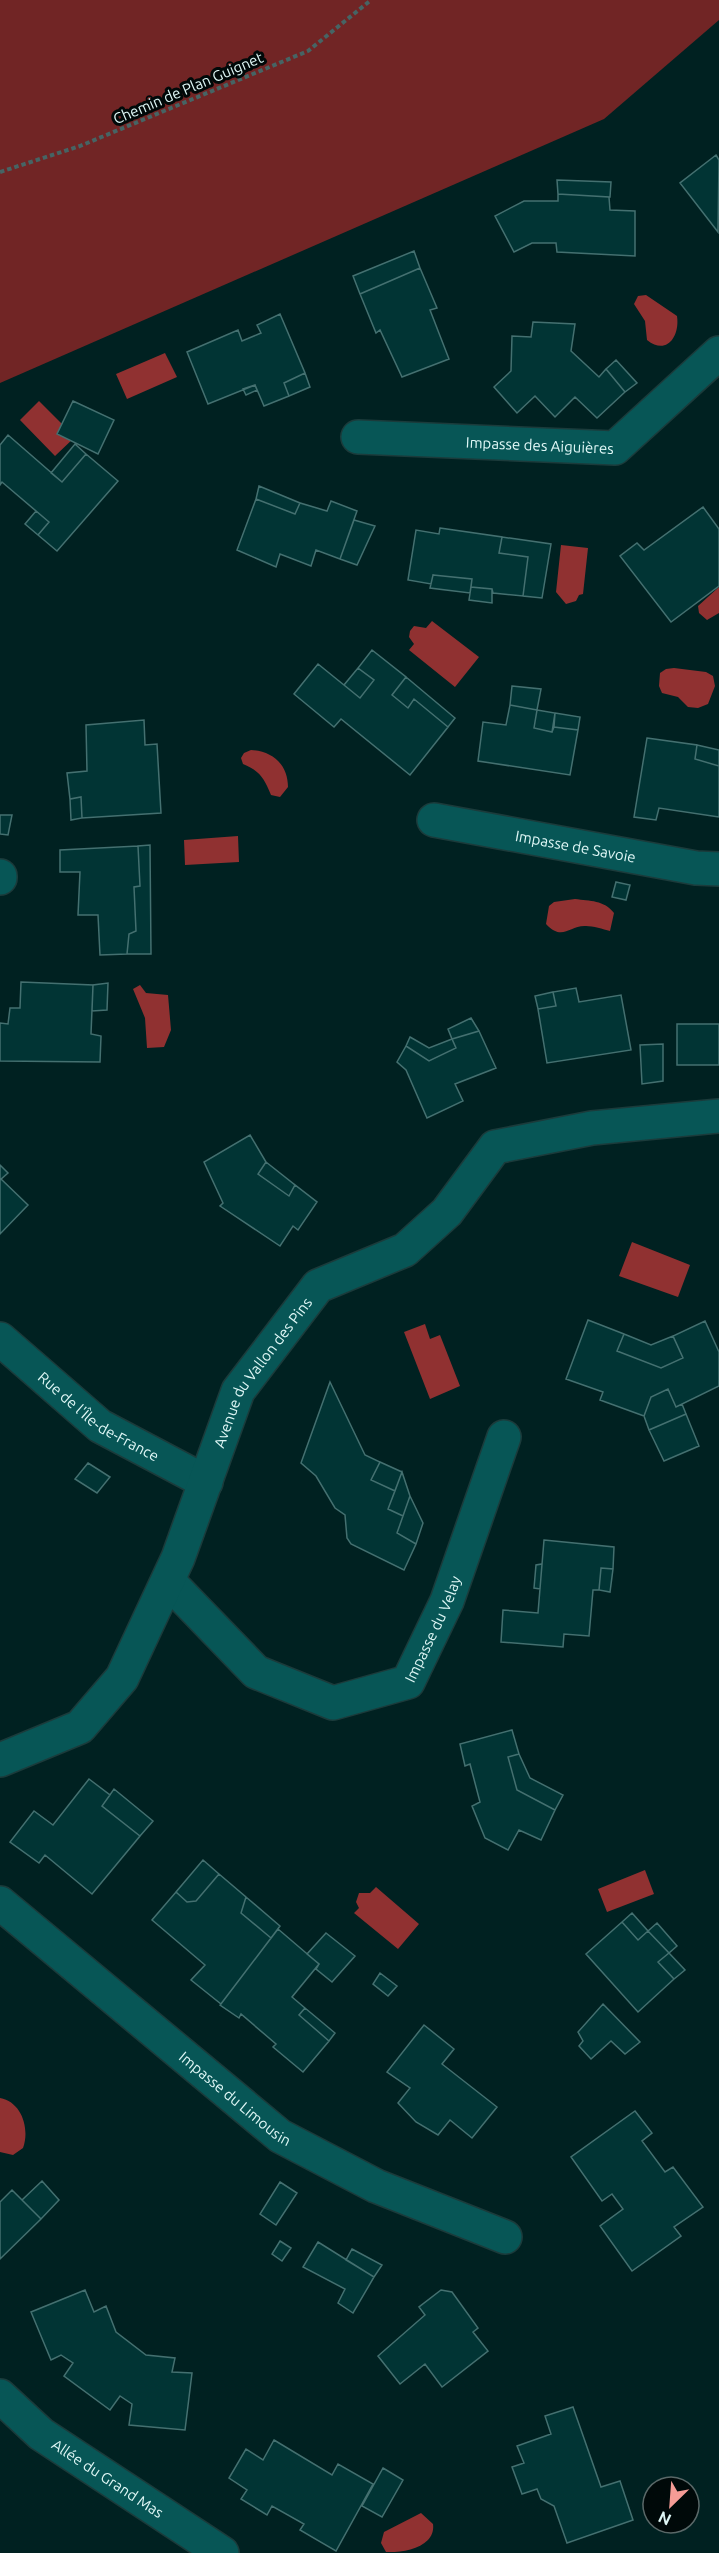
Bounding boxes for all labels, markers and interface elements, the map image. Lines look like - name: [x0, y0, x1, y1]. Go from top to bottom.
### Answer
- street label: Chemin de Plan Guignet: [110, 49, 266, 127]
- street label: Impasse des Aiguières: [465, 433, 614, 456]
- street label: Impasse de Savoie: [514, 827, 637, 865]
- street label: Avenue du Vallon des Pins: [210, 1294, 315, 1450]
- street label: Rue de l'Île-de-France: [35, 1368, 162, 1464]
- street label: Impasse du Velay: [401, 1574, 464, 1685]
- street label: Impasse du Limousin: [176, 2048, 294, 2149]
- street label: Allée du Grand Mas: [49, 2435, 167, 2521]
- north arrow: [641, 2475, 701, 2535]
- text: N: [655, 2508, 674, 2529]

